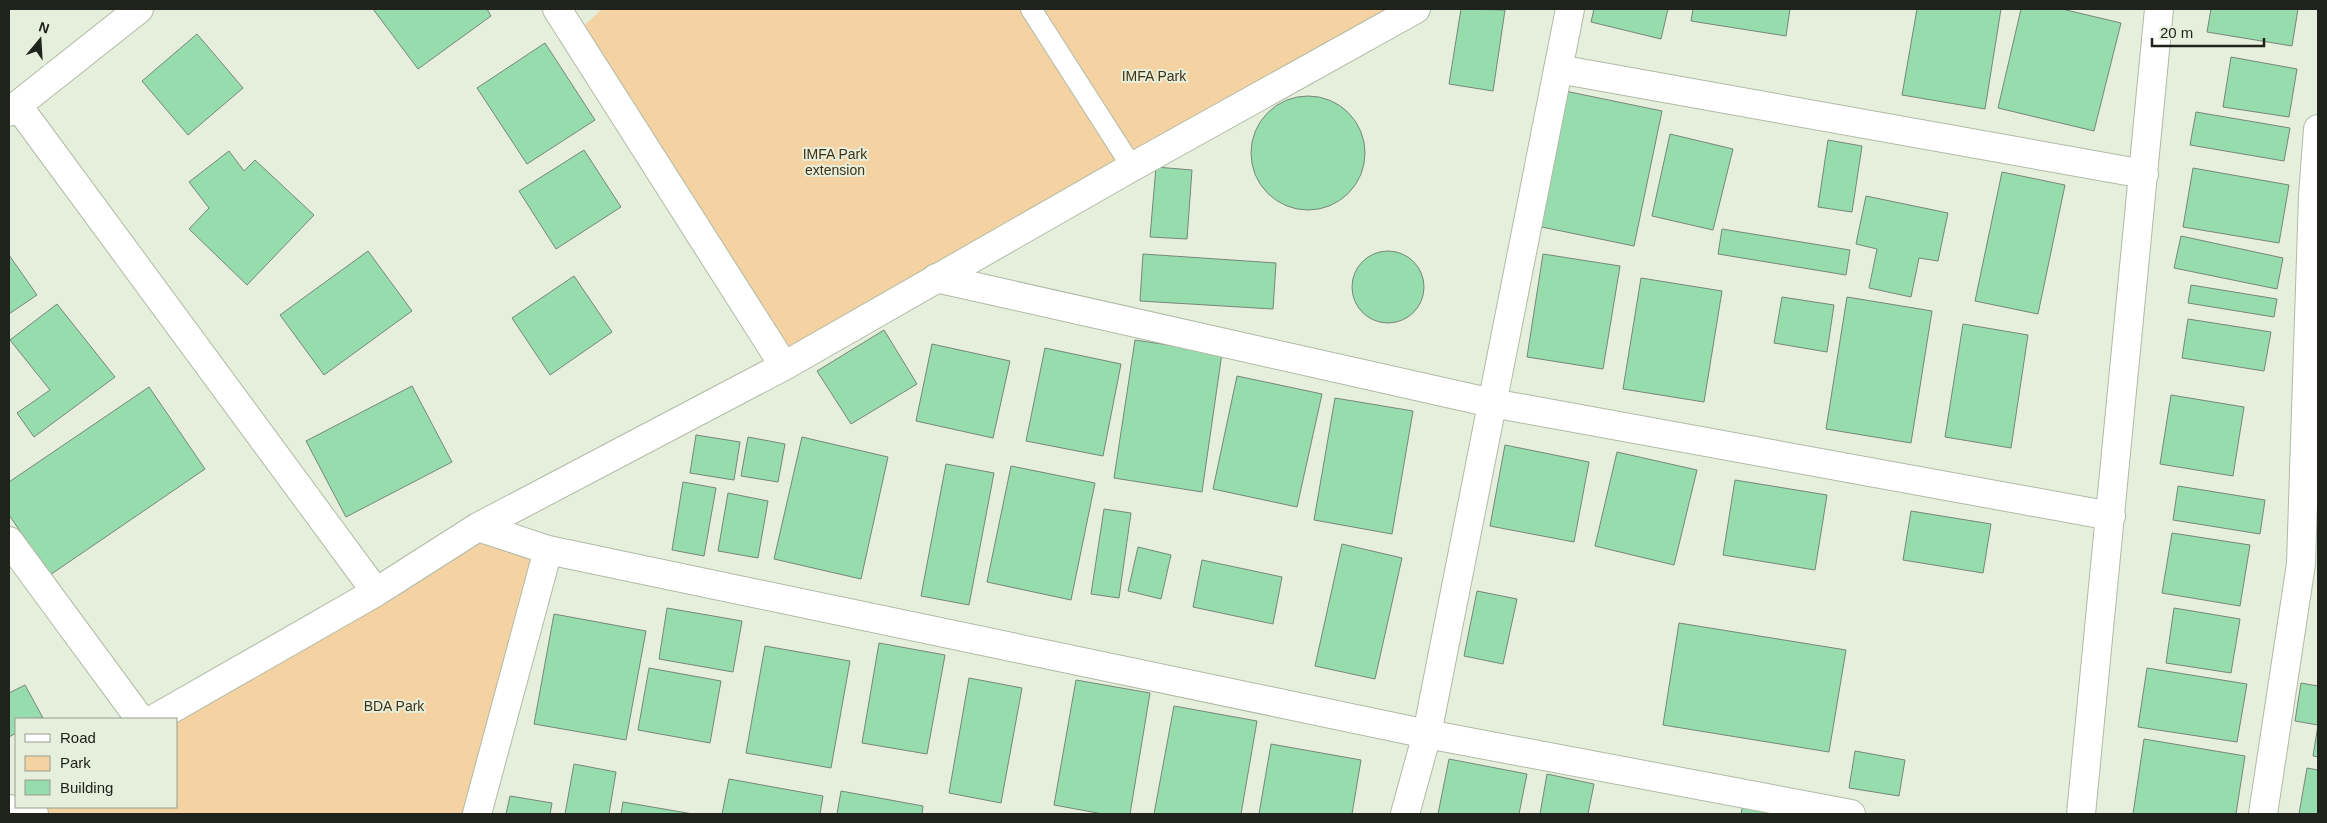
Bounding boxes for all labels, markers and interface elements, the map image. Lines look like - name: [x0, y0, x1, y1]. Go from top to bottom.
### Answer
- north arrow: [15, 15, 65, 65]
- scale bar: [2152, 15, 2264, 47]
- text: N: [37, 18, 51, 37]
- text: 20 m: [2160, 24, 2193, 41]
- park label: IMFA Park: [1122, 68, 1187, 84]
- park label: IMFA Park extension: [803, 146, 868, 178]
- park label: BDA Park: [364, 698, 425, 714]
- legend: [15, 718, 178, 808]
- text: Road: [60, 729, 96, 746]
- text: Park: [60, 754, 91, 771]
- text: Building: [60, 779, 113, 796]

